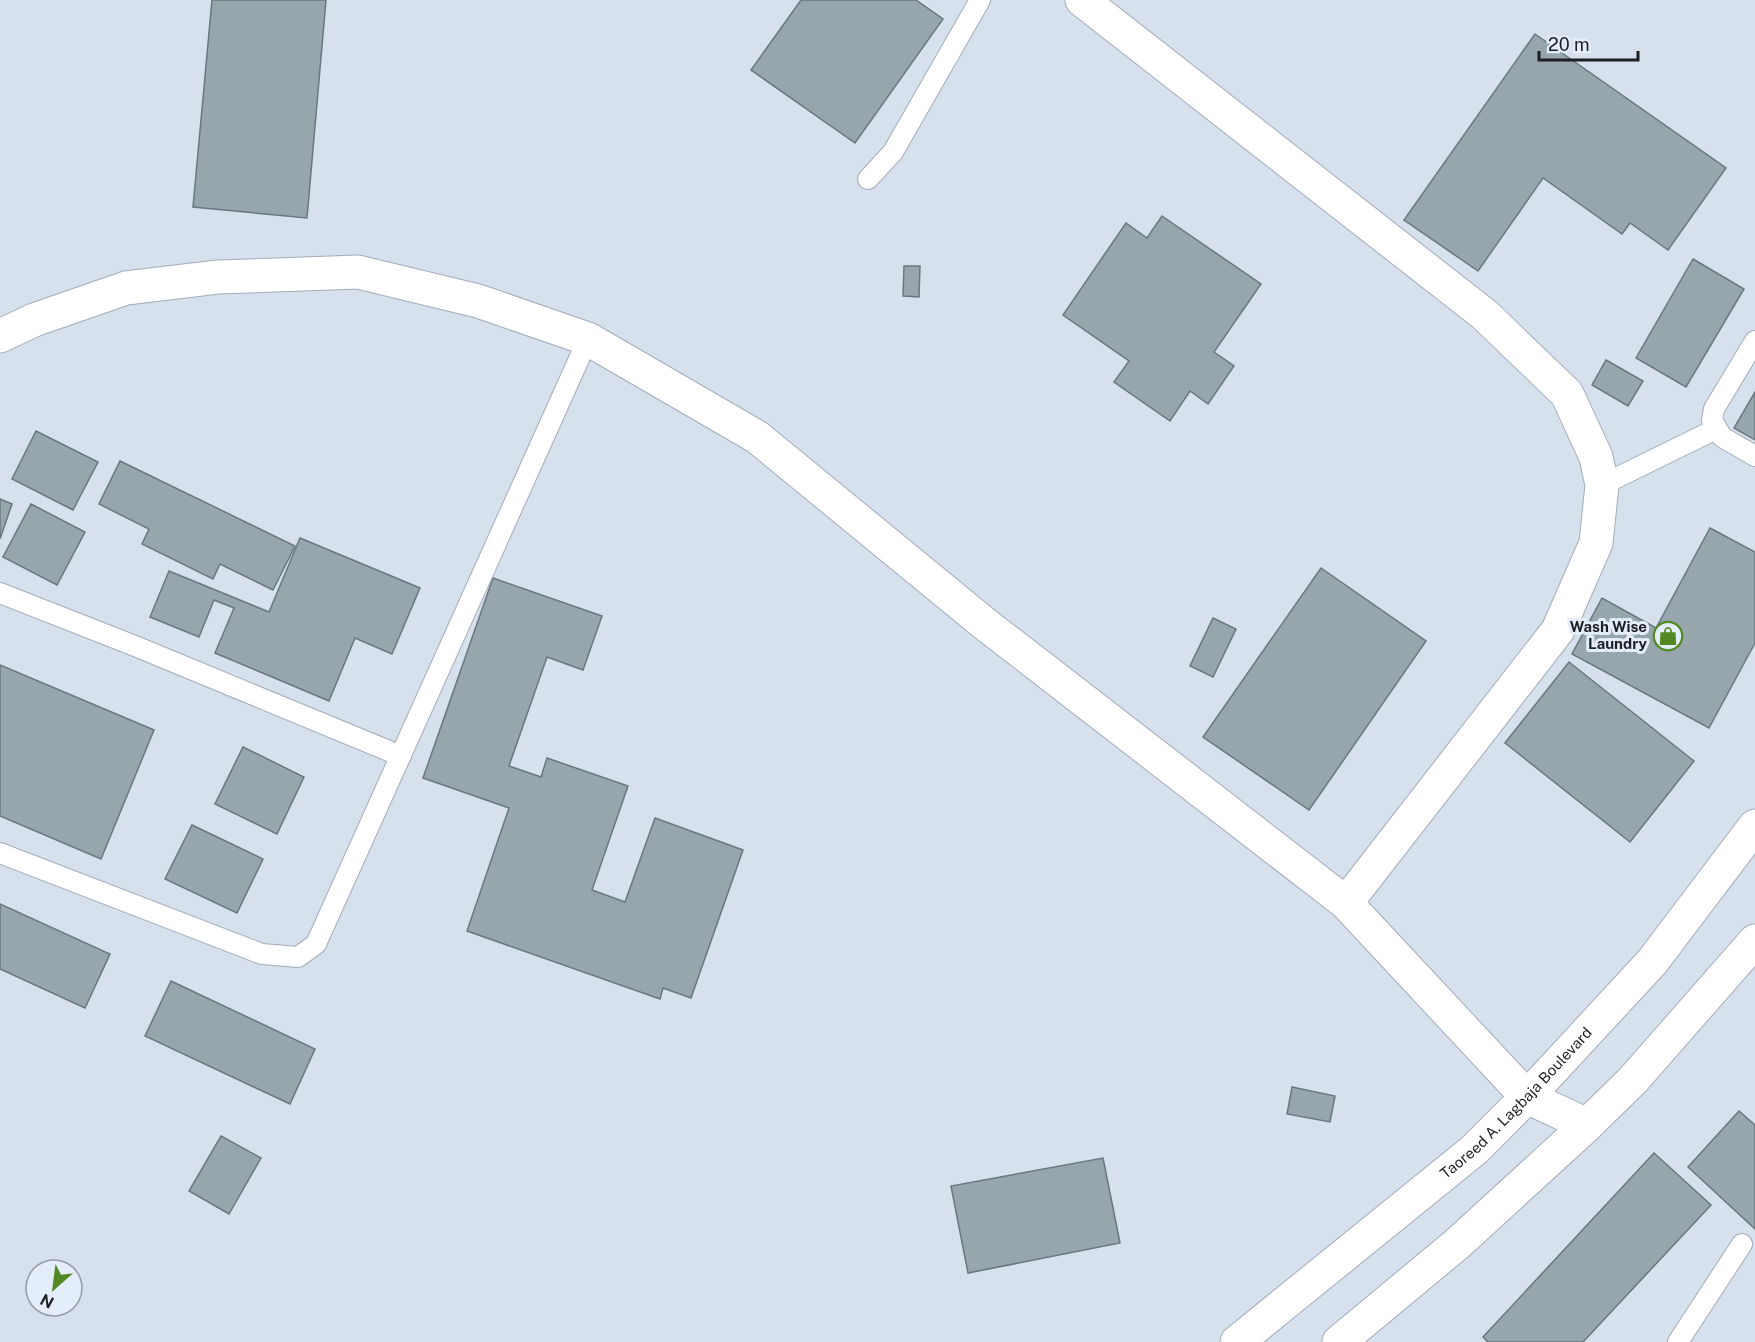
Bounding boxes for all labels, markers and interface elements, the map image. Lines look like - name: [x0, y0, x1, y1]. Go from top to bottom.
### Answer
- scale bar: [1539, 24, 1638, 62]
- text: 20 m: [1548, 34, 1590, 55]
- place label: Wash Wise Laundry: [1570, 618, 1648, 652]
- shop icon: Wash Wise Laundry: [1652, 620, 1684, 652]
- street label: Taoreed A. Lagbaja Boulevard: [1437, 1024, 1595, 1182]
- north arrow: [24, 1258, 84, 1318]
- text: N: [37, 1289, 57, 1312]

